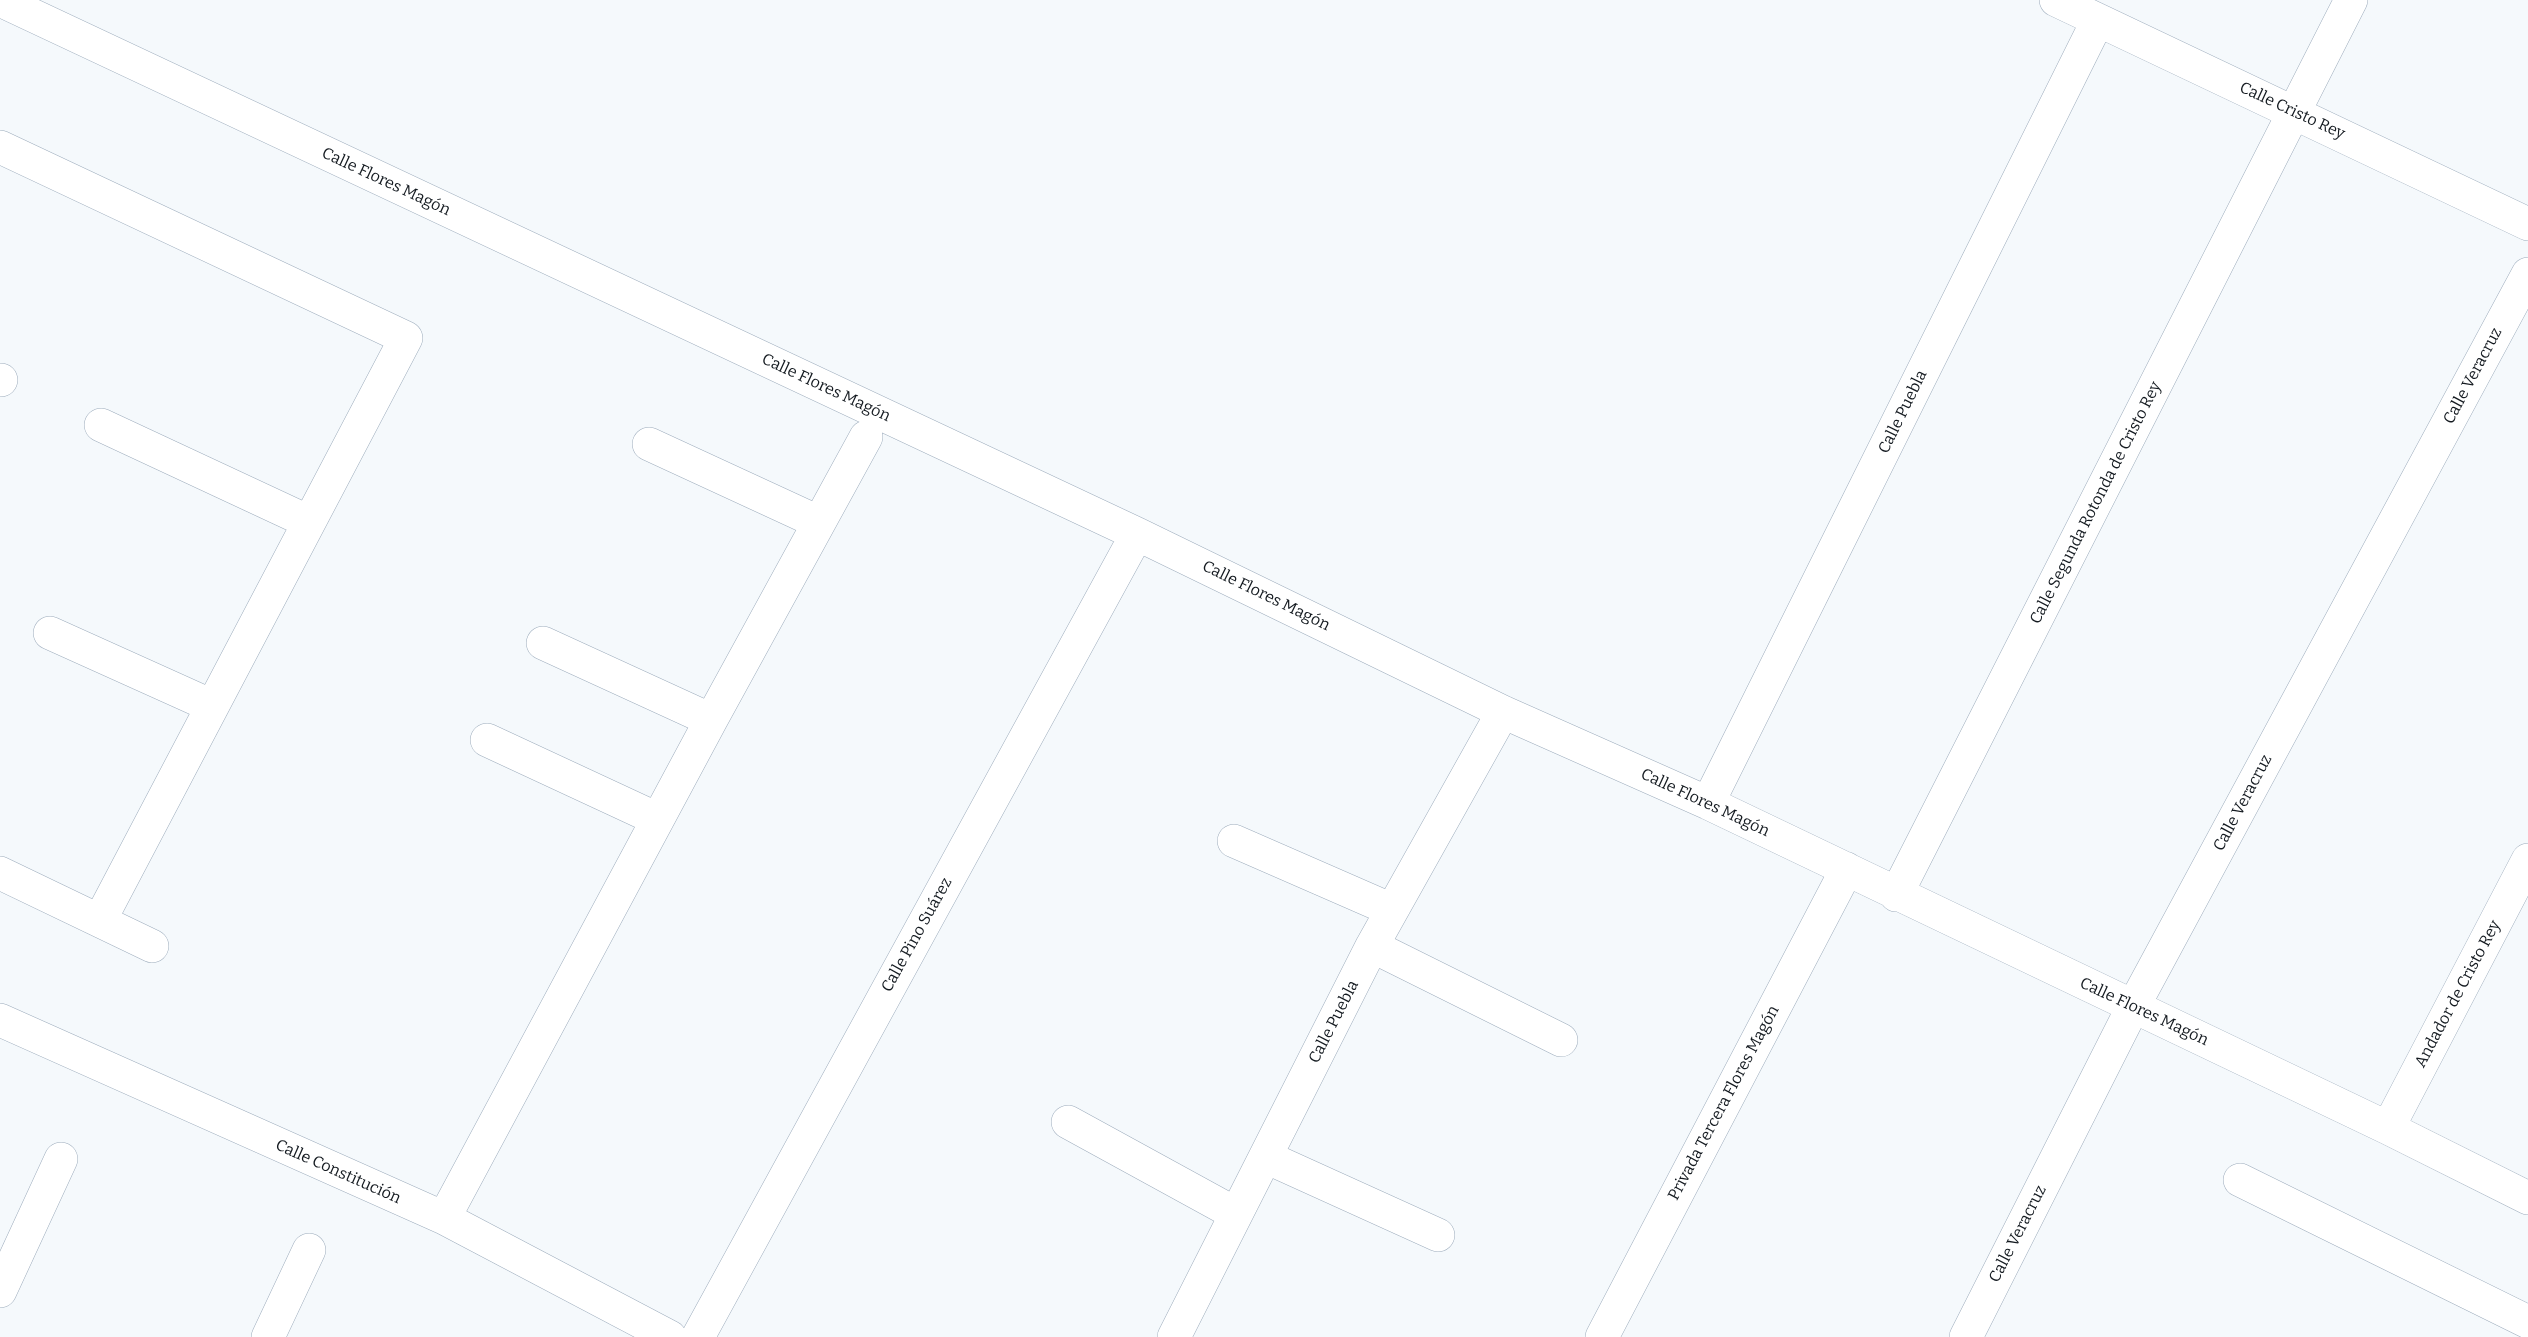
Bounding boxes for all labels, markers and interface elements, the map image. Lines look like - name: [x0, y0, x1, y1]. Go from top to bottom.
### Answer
- street label: Calle Cristo Rey: [2236, 78, 2348, 144]
- street label: Calle Flores Magón: [319, 144, 453, 220]
- street label: Calle Veracruz: [2440, 325, 2506, 427]
- street label: Calle Flores Magón: [759, 350, 893, 426]
- street label: Calle Puebla: [1875, 367, 1931, 457]
- street label: Calle Segunda Rotonda de Cristo Rey: [2026, 379, 2166, 627]
- street label: Calle Flores Magón: [1199, 557, 1333, 635]
- street label: Calle Veracruz: [2210, 752, 2276, 854]
- street label: Calle Flores Magón: [1638, 765, 1772, 841]
- street label: Calle Pino Suárez: [878, 874, 956, 996]
- street label: Andador de Cristo Rey: [2411, 917, 2505, 1071]
- street label: Calle Flores Magón: [2077, 974, 2211, 1050]
- street label: Calle Puebla: [1305, 977, 1363, 1067]
- street label: Privada Tercera Flores Magón: [1664, 1002, 1784, 1204]
- street label: Calle Constitución: [272, 1136, 404, 1208]
- street label: Calle Veracruz: [1985, 1182, 2051, 1286]

